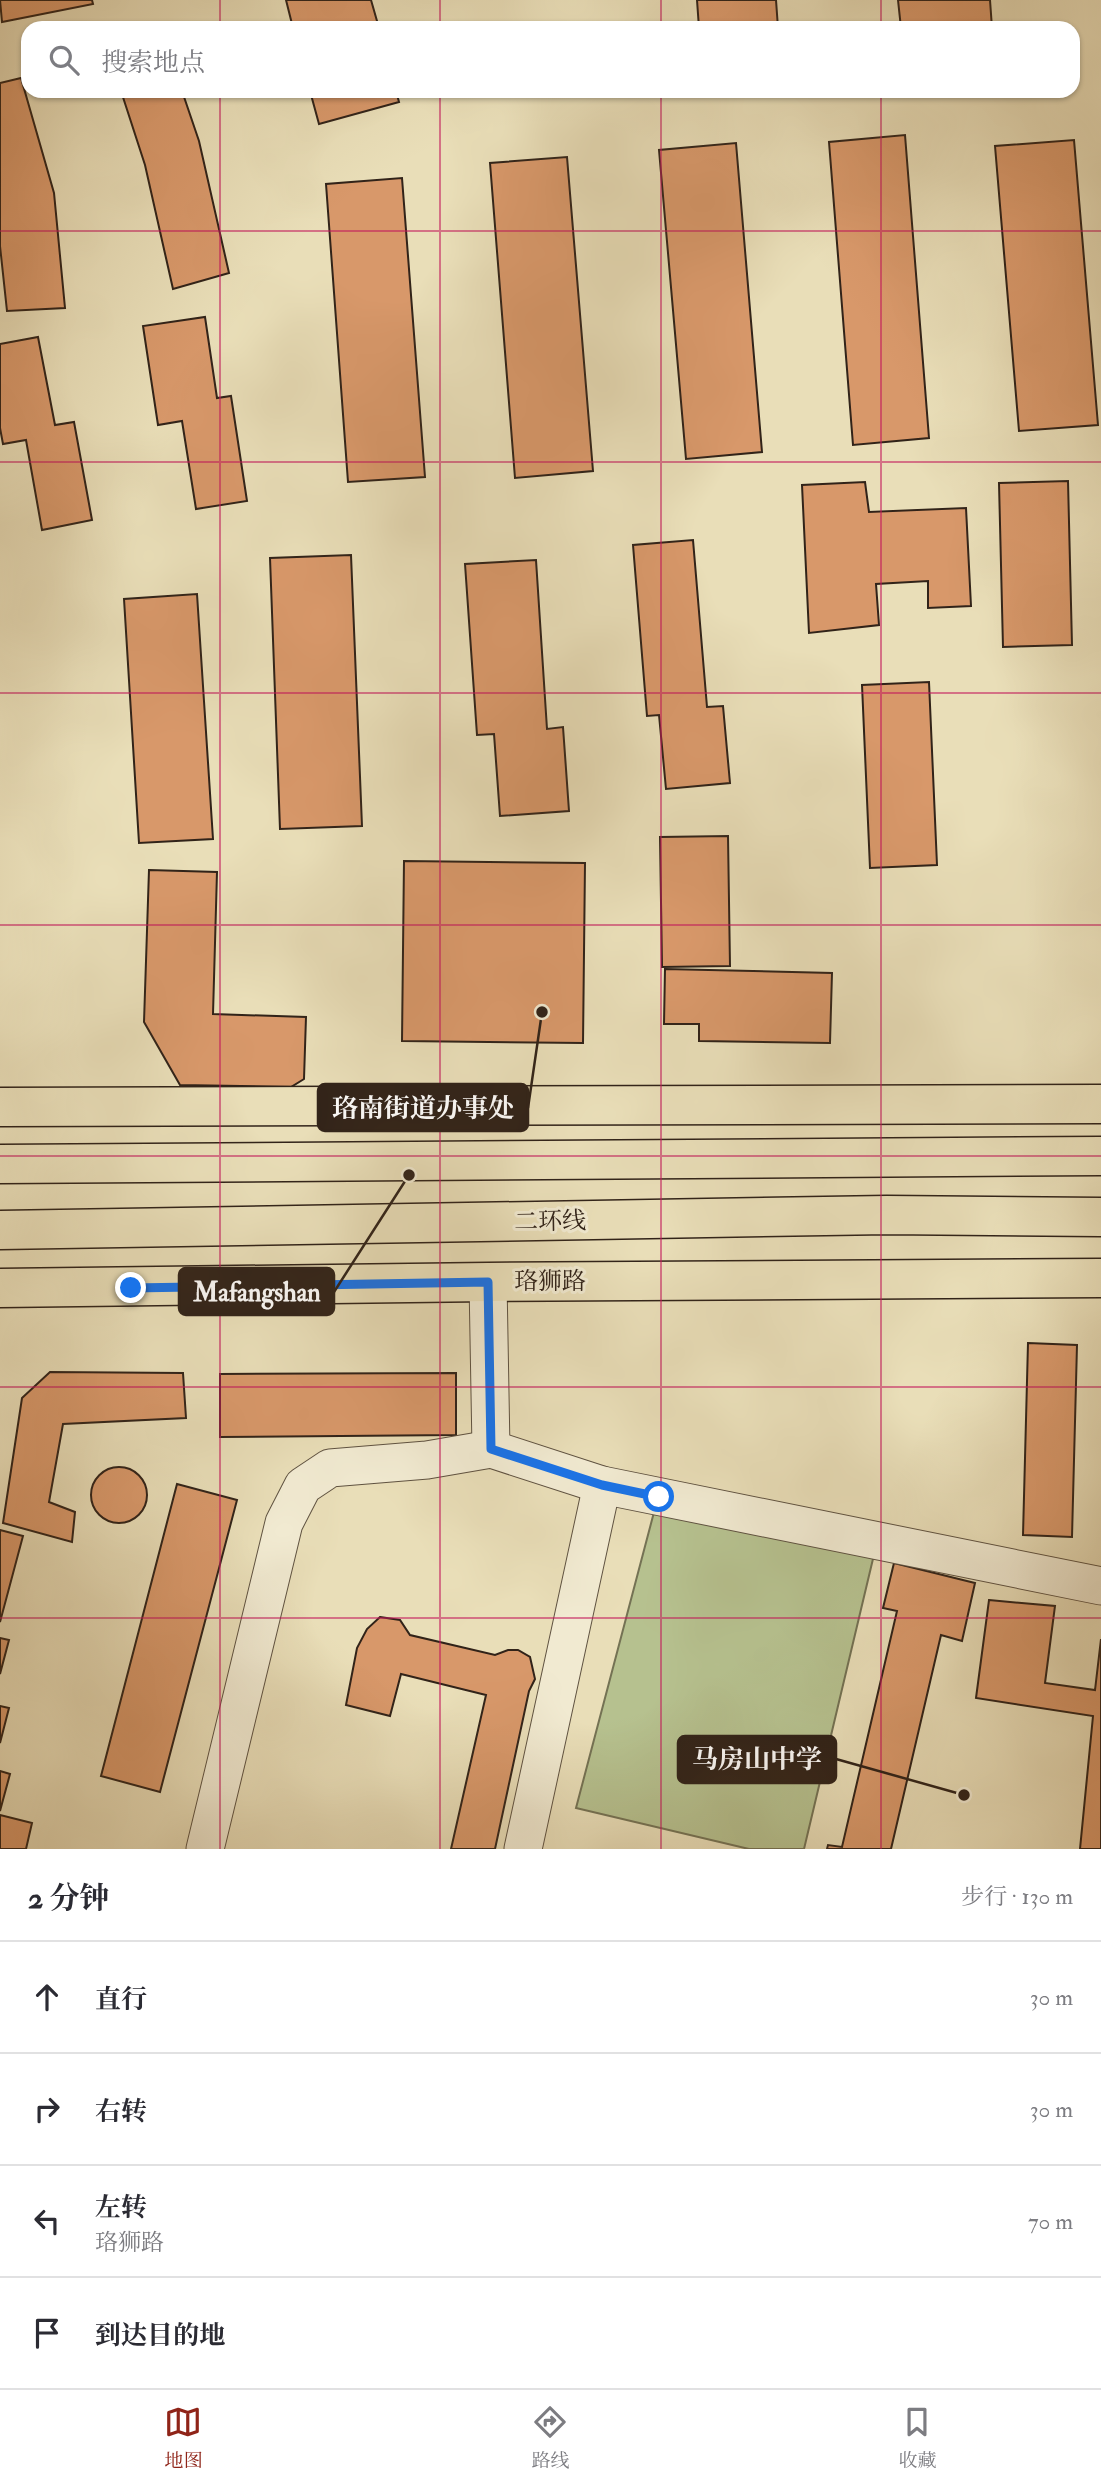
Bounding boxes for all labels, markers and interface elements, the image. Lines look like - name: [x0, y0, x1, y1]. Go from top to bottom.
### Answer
- search box: [21, 21, 1080, 98]
- icon: search: [45, 41, 83, 79]
- text: 搜索地点: [101, 47, 205, 79]
- callout: 珞南街道办事处: [318, 1084, 528, 1131]
- text: 珞南街道办事处: [332, 1093, 514, 1125]
- street label: 二环线: [514, 1205, 586, 1238]
- street label: 珞狮路: [514, 1266, 586, 1297]
- callout: Mafangshan: [179, 1268, 334, 1315]
- route end: [115, 1272, 146, 1303]
- text: Mafangshan: [192, 1277, 321, 1310]
- route start: [643, 1481, 674, 1512]
- callout: 马房山中学: [678, 1736, 836, 1783]
- text: 马房山中学: [692, 1744, 822, 1776]
- text: 2 分钟: [28, 1880, 110, 1917]
- text: 步行 · 130 m: [961, 1882, 1073, 1911]
- icon: ahead: [28, 1978, 66, 2016]
- text: 30 m: [1030, 1983, 1073, 2012]
- text: 直行: [95, 1984, 147, 2016]
- icon: right: [28, 2090, 66, 2128]
- text: 30 m: [1030, 2095, 1073, 2124]
- text: 右转: [95, 2096, 147, 2128]
- text: 左转: [95, 2192, 147, 2224]
- icon: left: [28, 2202, 66, 2240]
- text: 70 m: [1028, 2207, 1073, 2236]
- text: 珞狮路: [95, 2228, 164, 2257]
- icon: arrive: [28, 2314, 66, 2352]
- text: 到达目的地: [95, 2320, 225, 2352]
- tab: 地图: [164, 2403, 203, 2473]
- tab: 路线: [531, 2403, 570, 2473]
- tab: 收藏: [898, 2403, 937, 2473]

